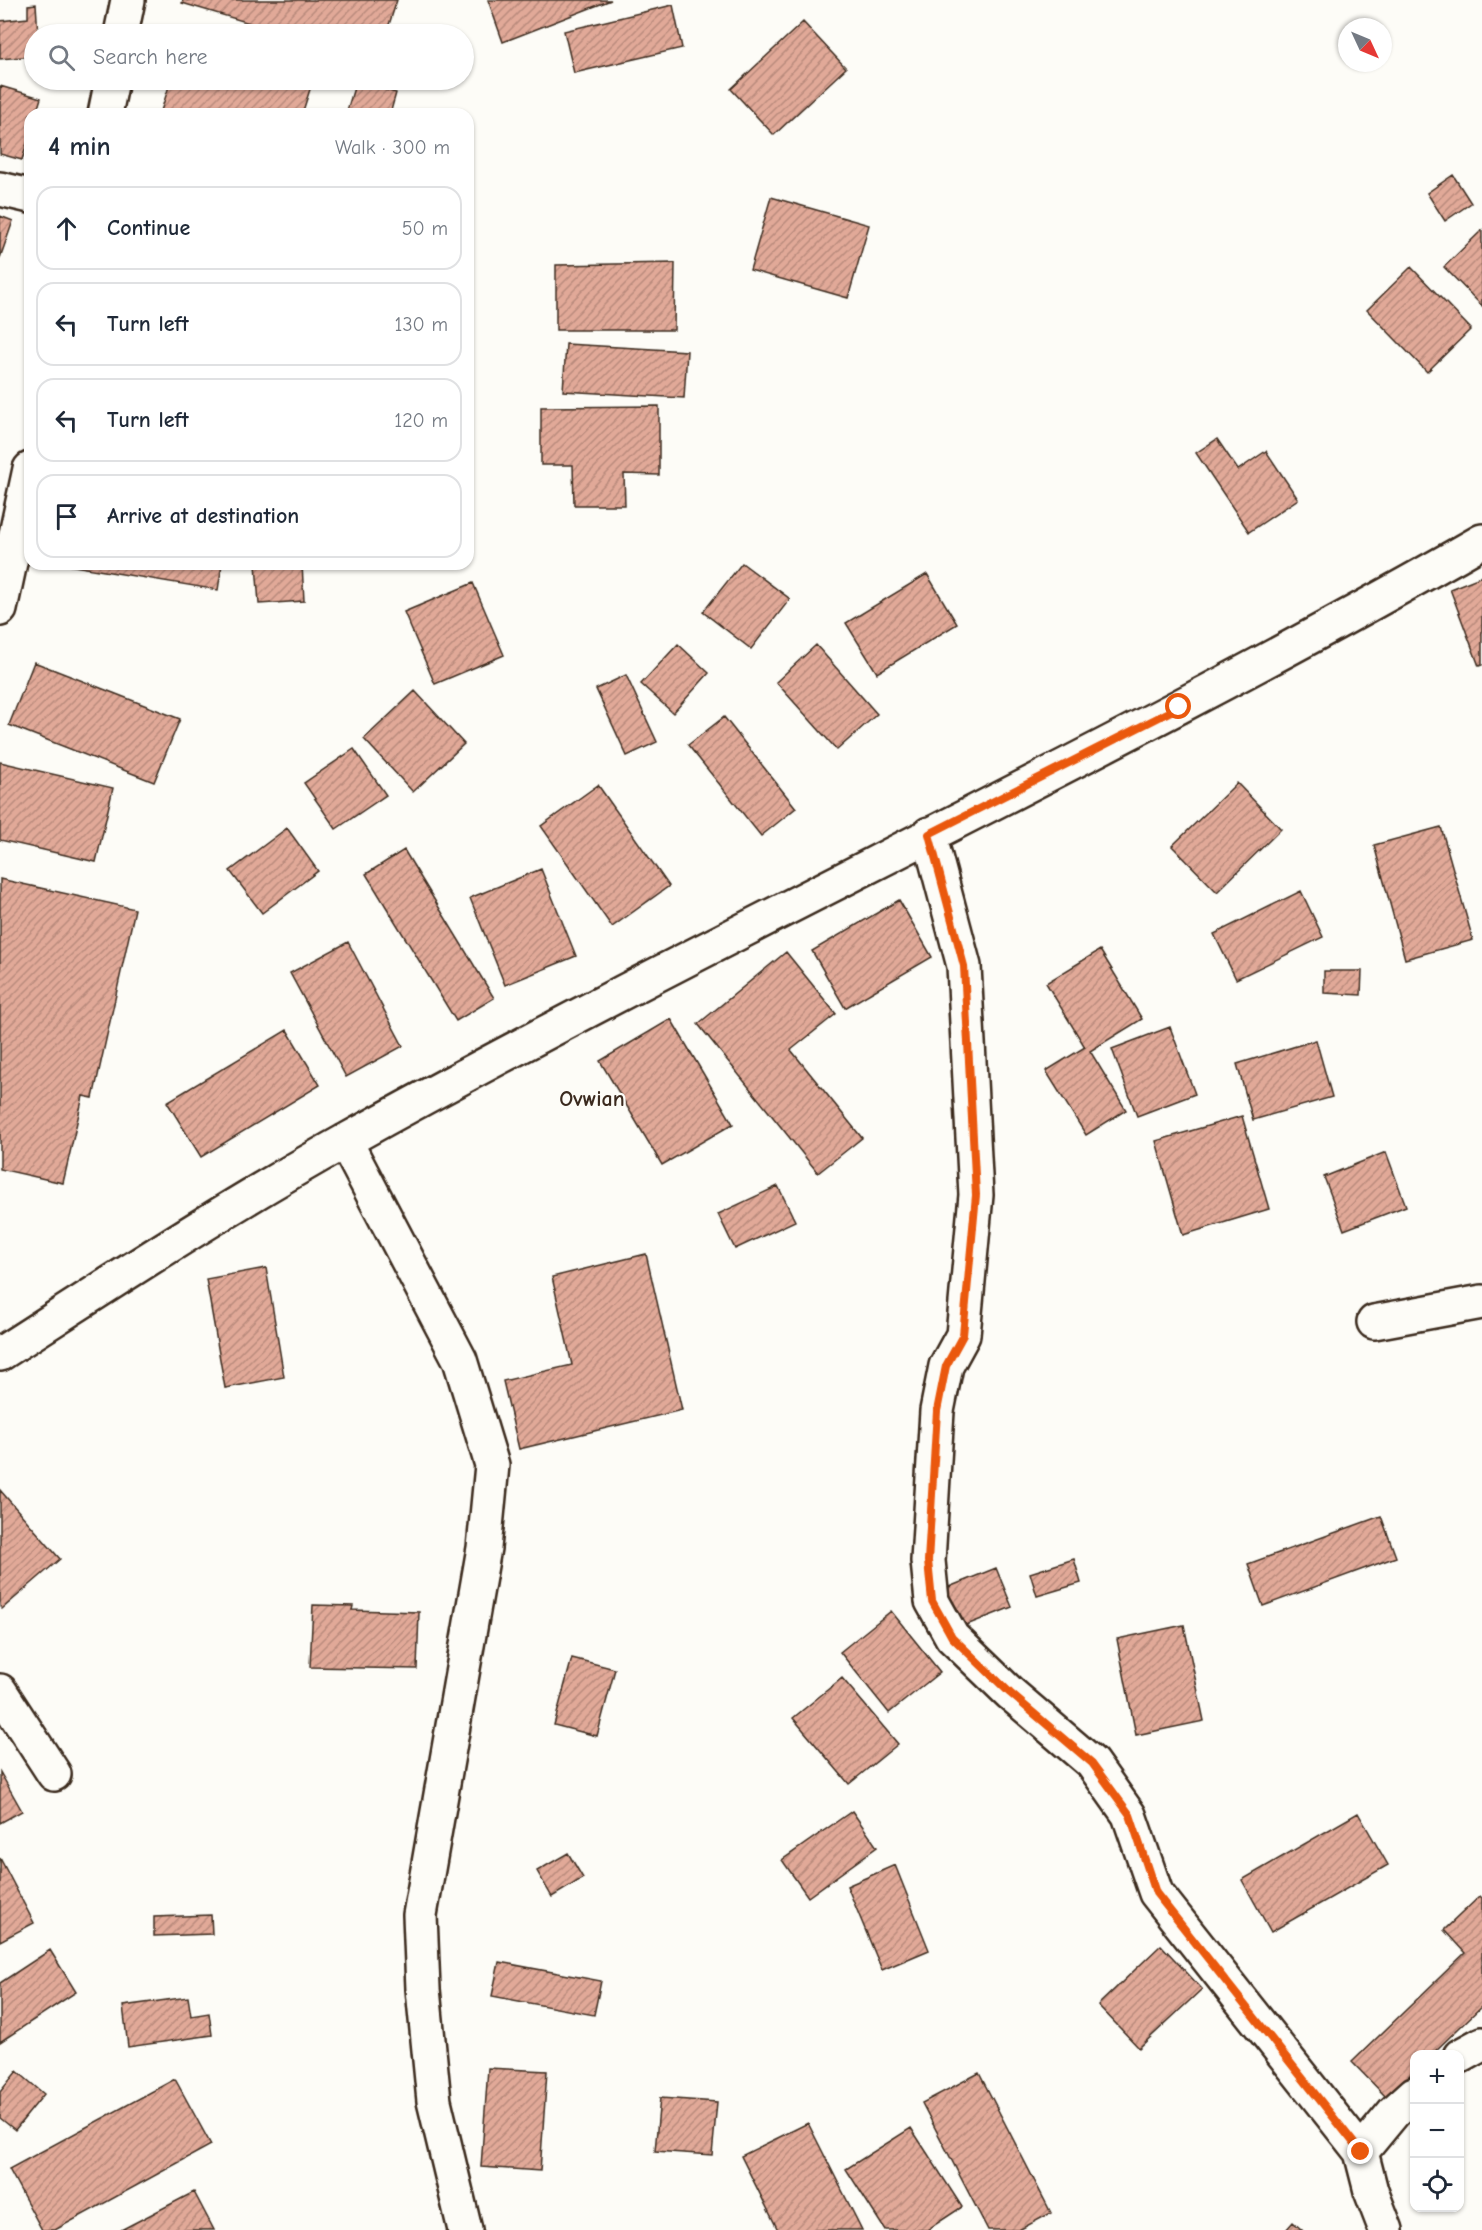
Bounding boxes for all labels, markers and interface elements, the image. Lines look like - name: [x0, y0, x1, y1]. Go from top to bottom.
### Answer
- north arrow: [1338, 18, 1392, 72]
- search box: [24, 24, 474, 90]
- icon: search: [45, 41, 78, 74]
- text: Search here: [93, 44, 208, 70]
- text: 4 min: [48, 132, 111, 162]
- text: Walk · 300 m: [335, 136, 450, 159]
- icon: ahead: [50, 212, 83, 245]
- text: Continue: [107, 215, 190, 241]
- text: 50 m: [402, 217, 448, 240]
- icon: left: [50, 308, 83, 341]
- text: Turn left: [107, 311, 189, 337]
- text: 130 m: [395, 313, 448, 336]
- icon: left: [50, 404, 83, 437]
- text: Turn left: [107, 407, 189, 433]
- text: 120 m: [394, 409, 448, 432]
- icon: arrive: [50, 500, 83, 533]
- text: Arrive at destination: [107, 503, 299, 529]
- route start: [1165, 693, 1191, 719]
- district label: Ovwian: [559, 1086, 625, 1112]
- map controls: [1410, 2050, 1464, 2212]
- button: +: [1410, 2050, 1464, 2104]
- button: −: [1410, 2104, 1464, 2158]
- route end: [1347, 2138, 1373, 2164]
- button: locate: [1410, 2158, 1464, 2212]

